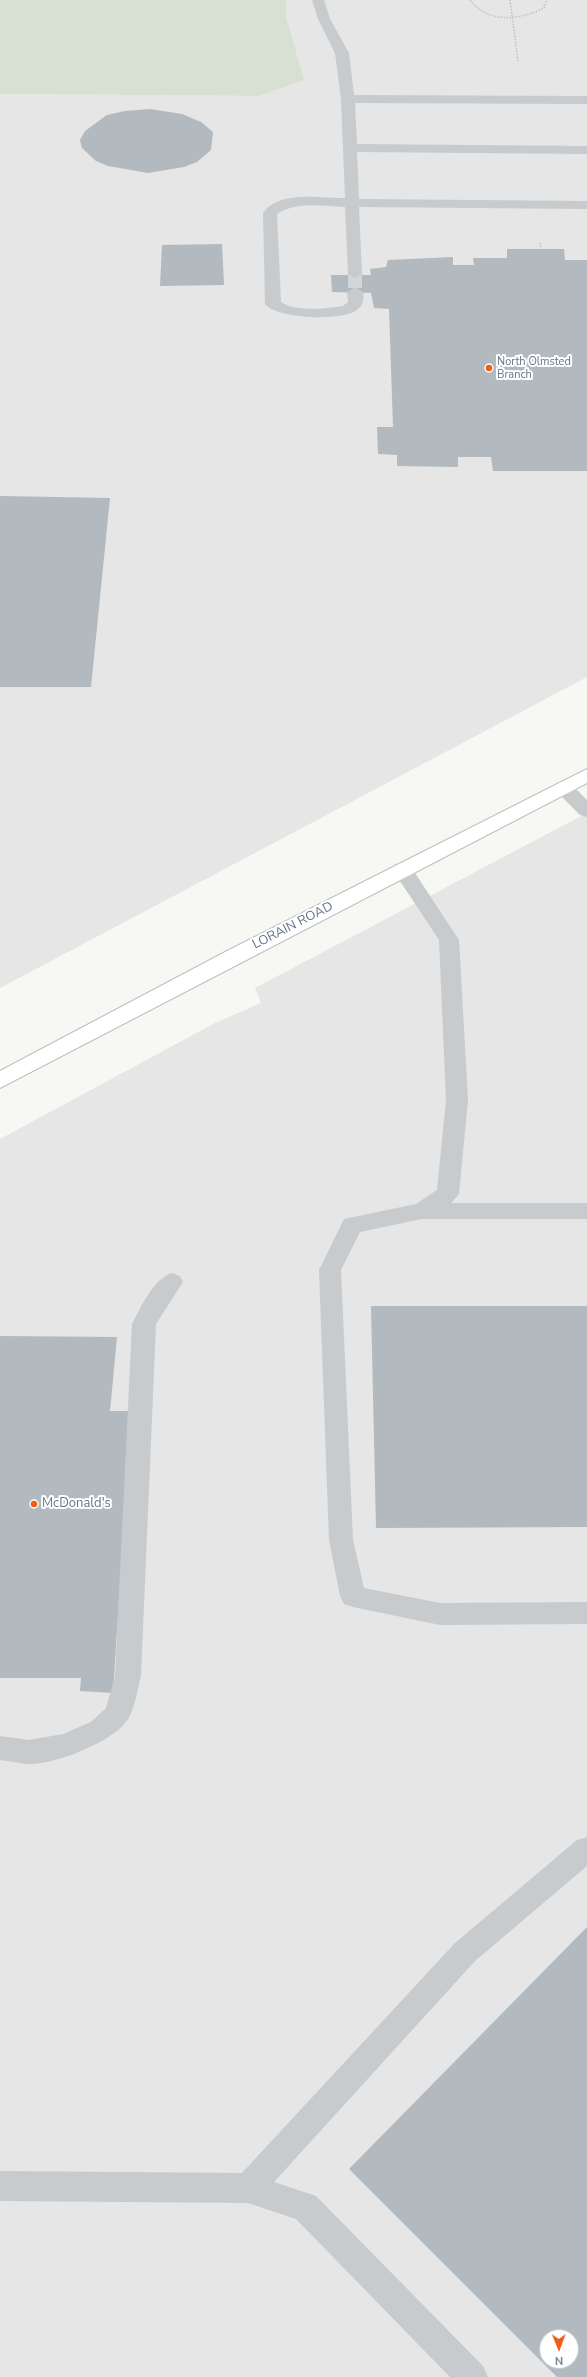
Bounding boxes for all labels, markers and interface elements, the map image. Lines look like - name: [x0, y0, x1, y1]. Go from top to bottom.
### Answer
- place label: North Olmsted Branch: [497, 355, 571, 381]
- marker: North Olmsted Branch: [484, 363, 494, 373]
- street label: LORAIN ROAD: [250, 899, 336, 953]
- place label: McDonald's: [42, 1496, 111, 1512]
- marker: McDonald's: [29, 1499, 39, 1509]
- north arrow: [539, 2329, 579, 2369]
- text: N: [555, 2353, 563, 2368]

